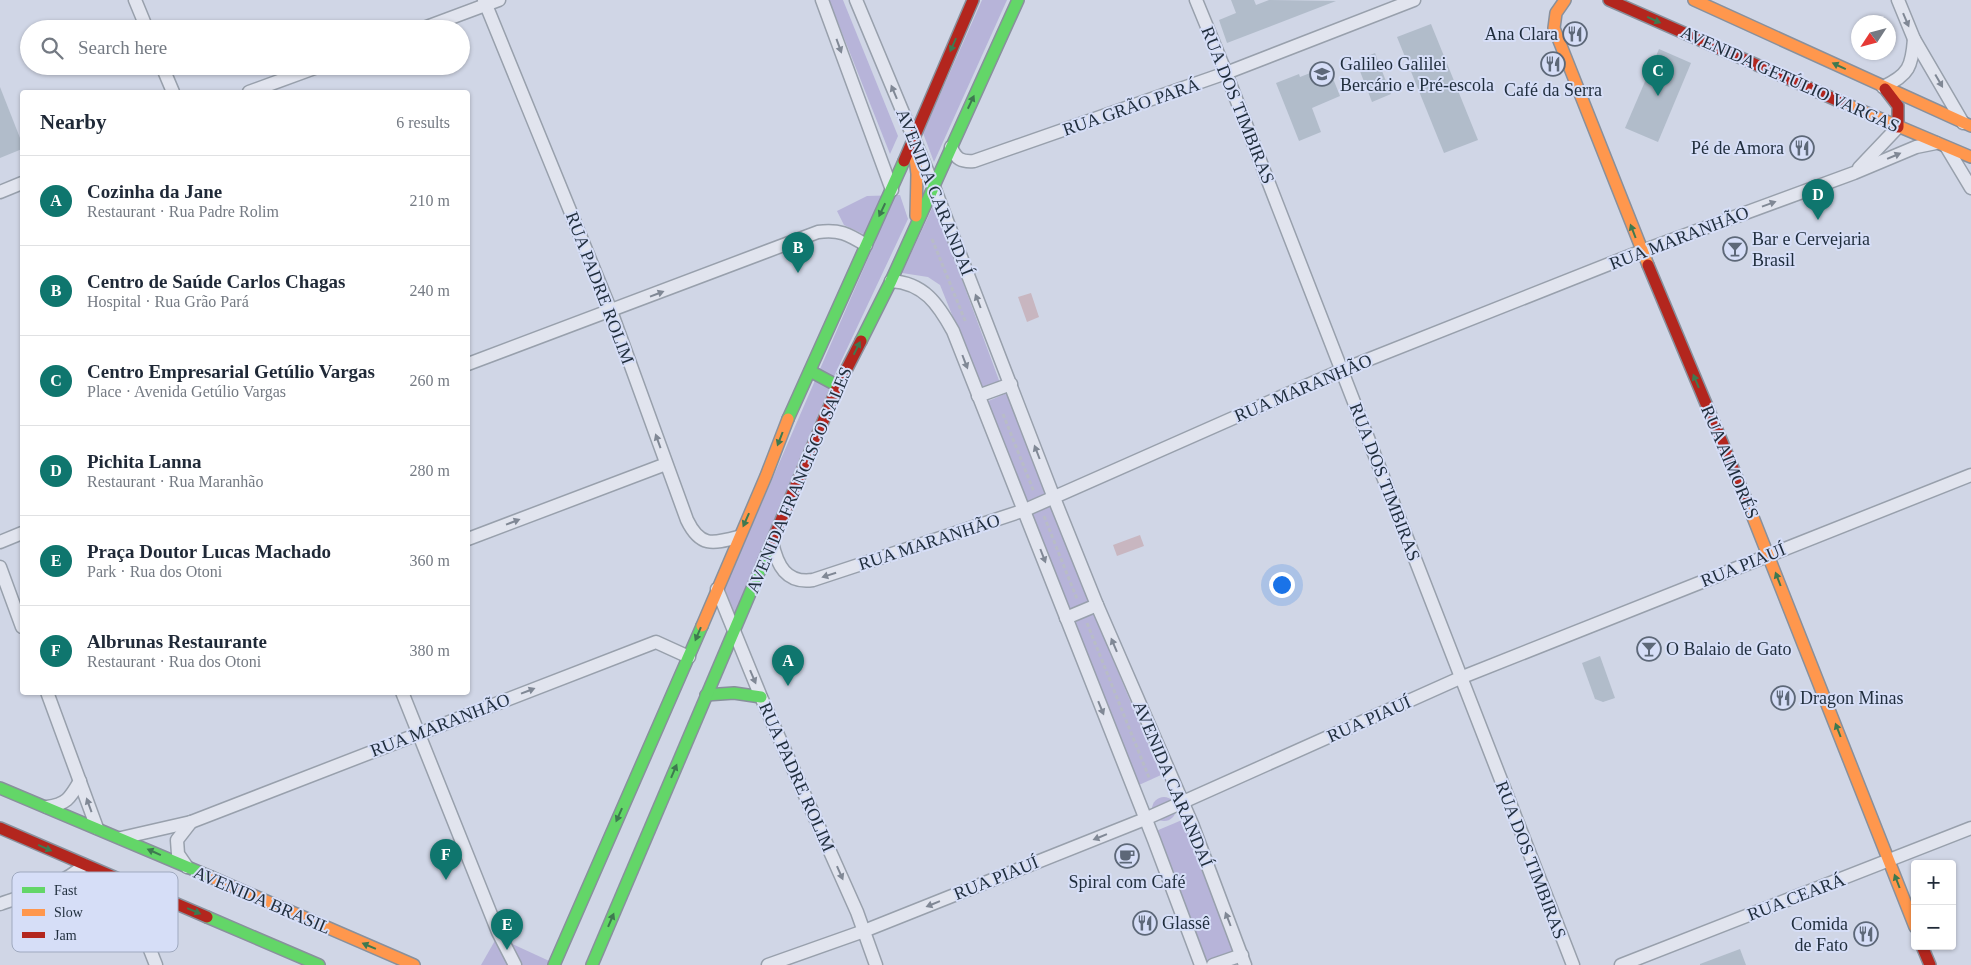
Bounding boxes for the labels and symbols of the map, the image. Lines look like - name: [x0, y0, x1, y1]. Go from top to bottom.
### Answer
- one-way arrow: [1903, 13, 1911, 27]
- north arrow: [1851, 15, 1896, 60]
- one-way arrow: [1647, 16, 1661, 24]
- restaurant icon: Ana Clara: [1562, 21, 1588, 47]
- street label: AVENIDA GETÚLIO VARGAS: [1678, 21, 1903, 136]
- street label: RUA DOS TIMBIRAS: [1197, 24, 1279, 186]
- place label: Ana Clara: [1485, 24, 1558, 44]
- one-way arrow: [949, 38, 957, 52]
- one-way arrow: [835, 39, 843, 53]
- restaurant icon: Café da Serra: [1540, 51, 1566, 77]
- place label: Galileo Galilei Bercário e Pré-escola: [1340, 54, 1494, 95]
- pin: C: [1642, 55, 1674, 96]
- school or university icon: Galileo Galilei Bercário e Pré-escola: [1309, 61, 1335, 87]
- one-way arrow: [1832, 62, 1846, 70]
- street label: RUA GRÃO PARÁ: [1060, 73, 1202, 140]
- one-way arrow: [1934, 74, 1943, 88]
- place label: Café da Serra: [1504, 80, 1602, 100]
- one-way arrow: [890, 85, 898, 99]
- one-way arrow: [967, 95, 975, 109]
- street label: AVENIDA CARANDAÍ: [892, 105, 979, 278]
- restaurant icon: Pé de Amora: [1789, 135, 1815, 161]
- place label: Pé de Amora: [1691, 138, 1784, 158]
- one-way arrow: [1887, 152, 1902, 160]
- pin: D: [1802, 179, 1834, 220]
- one-way arrow: [1762, 200, 1777, 207]
- street label: RUA MARANHÃO: [1606, 201, 1751, 274]
- one-way arrow: [878, 203, 886, 217]
- street label: RUA PADRE ROLIM: [562, 209, 638, 367]
- one-way arrow: [1629, 224, 1637, 238]
- place label: Bar e Cervejaria Brasil: [1752, 229, 1870, 270]
- pin: B: [782, 232, 814, 273]
- bar icon: Bar e Cervejaria Brasil: [1722, 236, 1748, 262]
- one-way arrow: [650, 290, 665, 298]
- one-way arrow: [974, 293, 982, 308]
- one-way arrow: [853, 341, 861, 356]
- street label: RUA MARANHÃO: [1231, 349, 1375, 426]
- one-way arrow: [961, 355, 969, 370]
- street label: AVENIDA FRANCISCO SALES: [742, 364, 856, 596]
- one-way arrow: [1691, 374, 1699, 388]
- street label: RUA DOS TIMBIRAS: [1346, 400, 1424, 564]
- street label: RUA AIMORÉS: [1697, 402, 1764, 522]
- one-way arrow: [776, 432, 784, 447]
- one-way arrow: [654, 434, 661, 449]
- one-way arrow: [1032, 445, 1040, 460]
- street label: RUA MARANHÃO: [855, 509, 1002, 574]
- one-way arrow: [741, 513, 749, 527]
- one-way arrow: [506, 518, 521, 526]
- street label: RUA PIAUÍ: [1697, 538, 1788, 591]
- one-way arrow: [1039, 549, 1047, 563]
- one-way arrow: [822, 572, 837, 579]
- your location: [1269, 572, 1295, 598]
- one-way arrow: [1774, 572, 1782, 586]
- one-way arrow: [694, 627, 702, 642]
- bar icon: O Balaio de Gato: [1636, 636, 1662, 662]
- one-way arrow: [1110, 638, 1118, 652]
- place label: O Balaio de Gato: [1666, 639, 1791, 659]
- pin: A: [772, 645, 804, 686]
- one-way arrow: [749, 670, 757, 684]
- restaurant icon: Dragon Minas: [1770, 685, 1796, 711]
- one-way arrow: [521, 687, 536, 695]
- street label: RUA MARANHÃO: [367, 688, 512, 761]
- place label: Dragon Minas: [1800, 688, 1903, 708]
- street label: RUA PIAUÍ: [1324, 691, 1414, 746]
- street label: AVENIDA CARANDAÍ: [1129, 698, 1218, 870]
- street label: RUA PADRE ROLIM: [755, 699, 839, 855]
- one-way arrow: [1098, 700, 1106, 715]
- one-way arrow: [1834, 722, 1842, 737]
- one-way arrow: [671, 763, 679, 778]
- street label: RUA DOS TIMBIRAS: [1492, 778, 1570, 942]
- one-way arrow: [85, 797, 92, 812]
- one-way arrow: [615, 808, 623, 822]
- one-way arrow: [1092, 833, 1107, 841]
- pin: F: [430, 839, 462, 880]
- cafe icon: Spiral com Café: [1114, 843, 1140, 869]
- one-way arrow: [38, 844, 52, 852]
- one-way arrow: [147, 848, 161, 856]
- street label: RUA PIAUÍ: [950, 851, 1041, 904]
- street label: AVENIDA BRASIL: [190, 862, 334, 938]
- one-way arrow: [836, 866, 844, 880]
- street label: RUA CEARÁ: [1744, 868, 1847, 925]
- legend: [12, 872, 178, 952]
- place label: Spiral com Café: [1069, 872, 1185, 892]
- one-way arrow: [1893, 873, 1901, 888]
- text: Fast: [54, 883, 77, 898]
- one-way arrow: [926, 900, 940, 908]
- text: Slow: [54, 905, 84, 920]
- one-way arrow: [187, 908, 201, 916]
- pin: E: [491, 909, 523, 950]
- restaurant icon: Glassê: [1132, 910, 1158, 936]
- one-way arrow: [1224, 912, 1231, 927]
- one-way arrow: [607, 913, 615, 927]
- place label: Glassê: [1162, 913, 1210, 933]
- place label: Comida de Fato: [1791, 914, 1848, 955]
- restaurant icon: Comida de Fato: [1853, 921, 1879, 947]
- text: Jam: [54, 928, 77, 943]
- one-way arrow: [362, 941, 376, 949]

